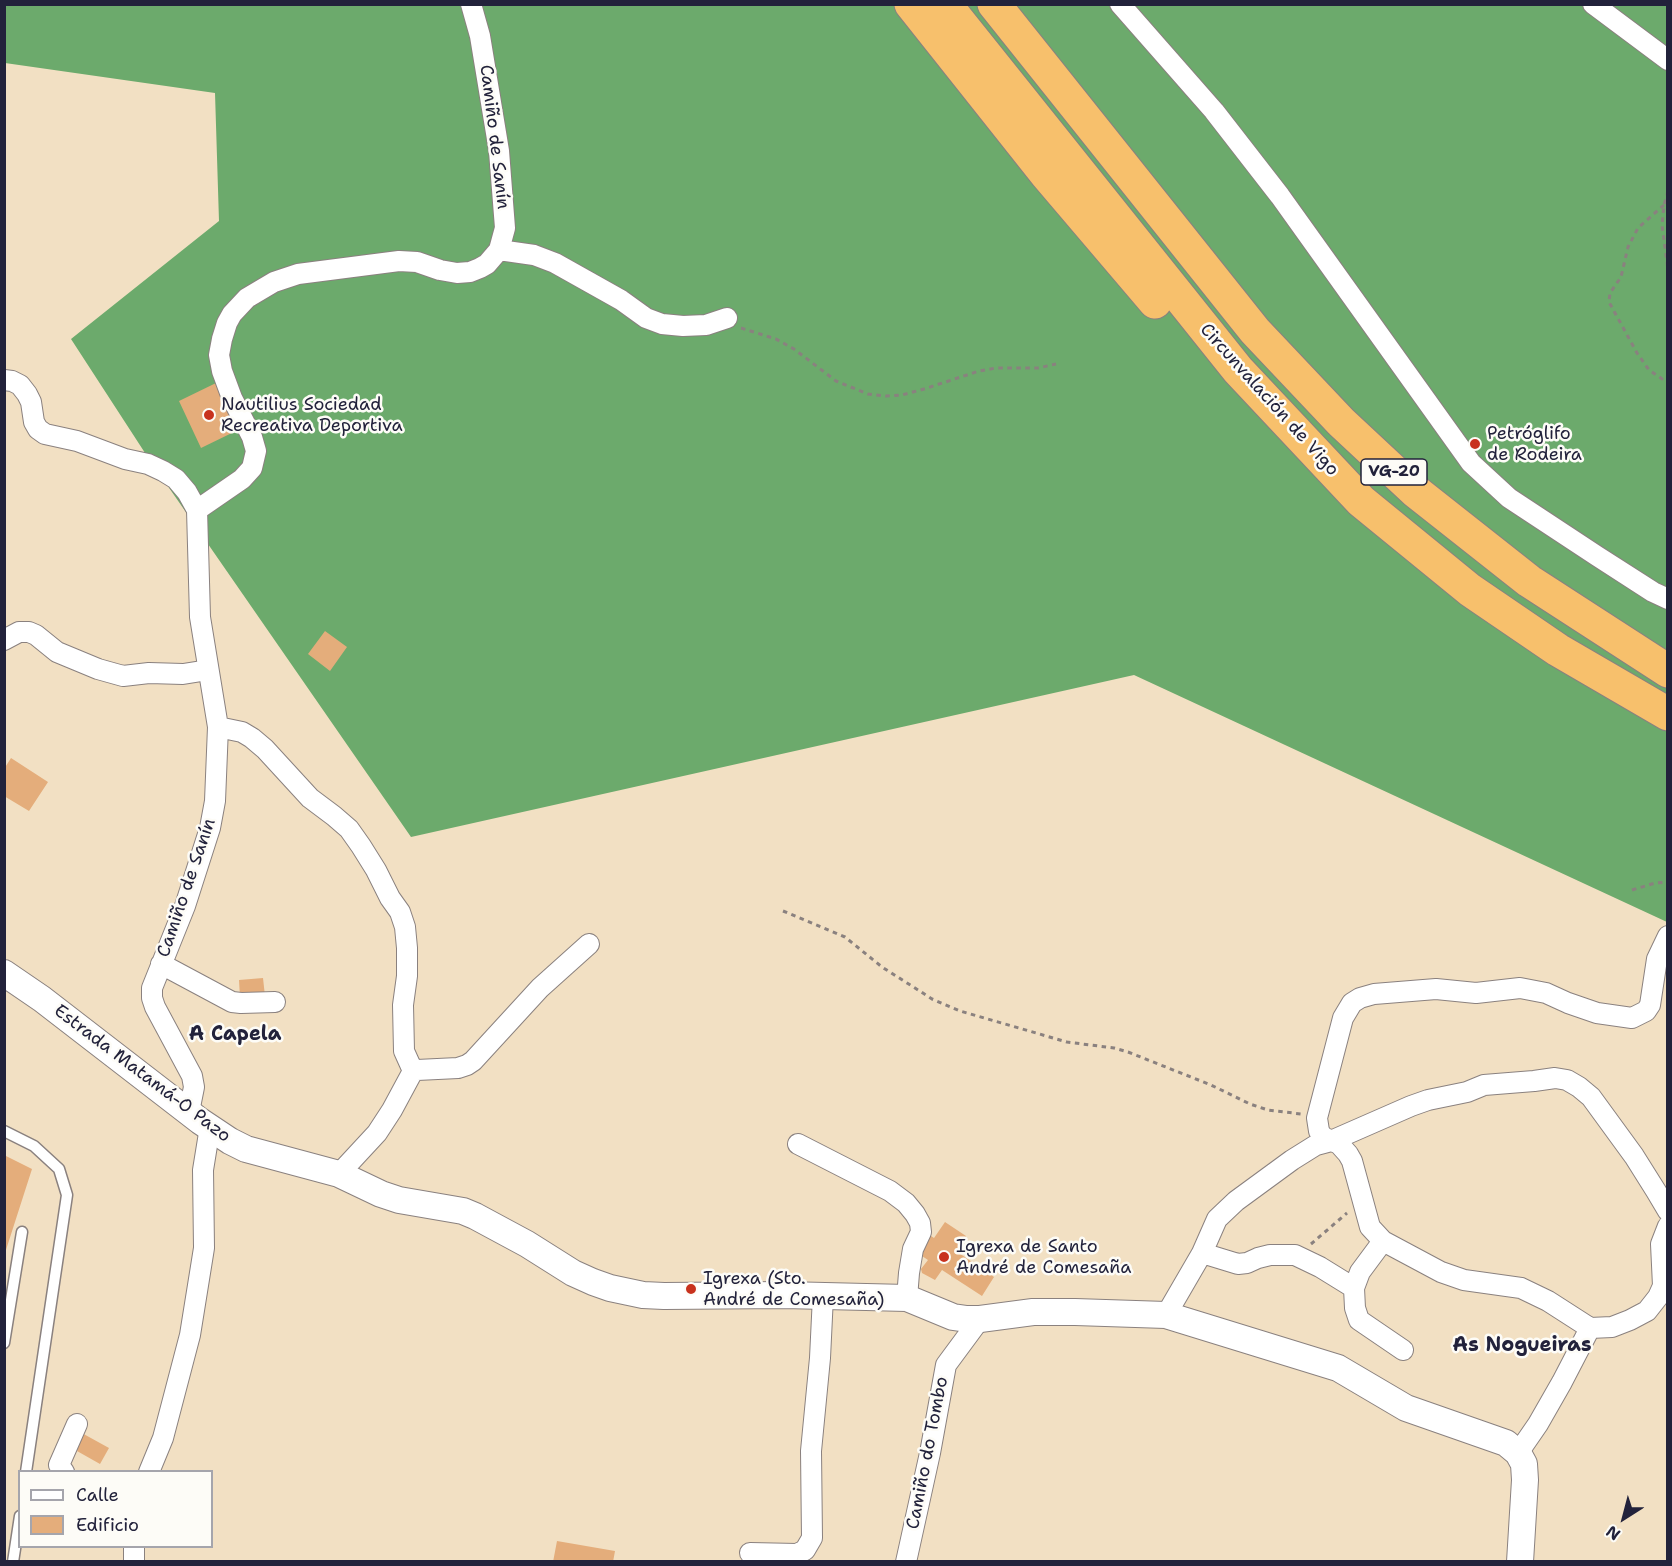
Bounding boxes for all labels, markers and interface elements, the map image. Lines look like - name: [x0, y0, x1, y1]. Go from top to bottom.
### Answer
- street label: Camiño de Sanín: [474, 64, 514, 210]
- street label: Circunvalación de Vigo: [1195, 319, 1343, 481]
- place label: Nautilius Sociedad Recreativa Deportiva: [221, 394, 403, 436]
- marker: Nautilius Sociedad Recreativa Deportiva: [202, 408, 216, 422]
- place label: Petróglifo de Rodeira: [1487, 423, 1582, 466]
- marker: Petróglifo de Rodeira: [1468, 437, 1482, 451]
- road number: VG-20: [1361, 459, 1427, 485]
- street label: Camiño de Sanín: [153, 816, 221, 960]
- street label: Estrada Matamá-O Pazo: [49, 1000, 235, 1148]
- district label: A Capela: [189, 1023, 281, 1047]
- place label: Igrexa de Santo André de Comesaña: [956, 1236, 1131, 1278]
- marker: Igrexa de Santo André de Comesaña: [937, 1250, 951, 1264]
- place label: Igrexa (Sto. André de Comesaña): [703, 1268, 884, 1310]
- marker: Igrexa (Sto. André de Comesaña): [684, 1282, 698, 1296]
- district label: As Nogueiras: [1453, 1334, 1591, 1358]
- street label: Camiño do Tombo: [903, 1375, 953, 1531]
- legend: [18, 1470, 213, 1548]
- text: Calle: [76, 1483, 119, 1507]
- north arrow: [1594, 1488, 1654, 1548]
- text: Edificio: [76, 1513, 139, 1537]
- text: N: [1602, 1521, 1624, 1545]

